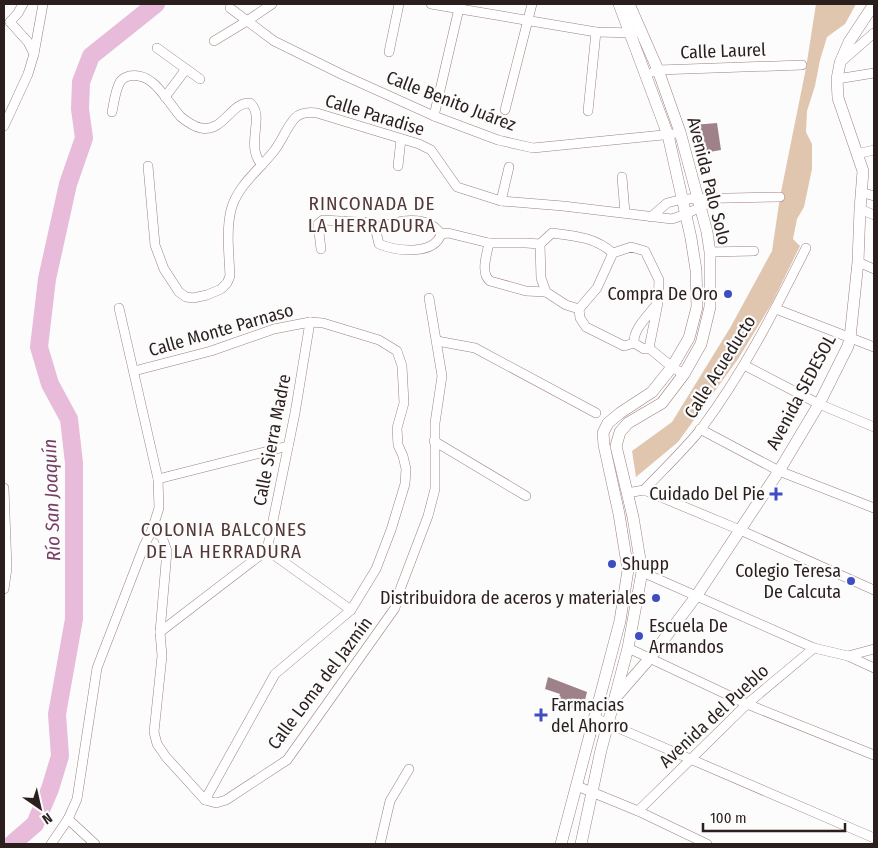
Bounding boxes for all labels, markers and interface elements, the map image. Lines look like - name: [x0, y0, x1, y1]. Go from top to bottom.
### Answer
- street label: Calle Laurel: [680, 39, 766, 63]
- street label: Calle Benito Juárez: [383, 66, 519, 136]
- street label: Calle Paradise: [323, 89, 427, 141]
- street label: Avenida Palo Solo: [682, 115, 736, 247]
- district label: RINCONADA DE LA HERRADURA: [308, 192, 436, 237]
- place label: Compra De Oro: [607, 283, 718, 305]
- marker: Compra De Oro: [722, 288, 734, 300]
- street label: Calle Monte Parnaso: [146, 299, 296, 361]
- street label: Calle Acueducto: [680, 311, 760, 423]
- street label: Avenida SEDESOL: [761, 331, 841, 453]
- street label: Calle Sierra Madre: [248, 372, 296, 508]
- water label: Río San Joaquín: [38, 438, 65, 562]
- place label: Cuidado Del Pie: [649, 483, 765, 505]
- marker: Cuidado Del Pie: [769, 487, 783, 501]
- district label: COLONIA BALCONES DE LA HERRADURA: [141, 518, 307, 563]
- place label: Shupp: [622, 553, 669, 575]
- marker: Shupp: [606, 558, 618, 570]
- place label: Colegio Teresa De Calcuta: [735, 560, 841, 603]
- marker: Colegio Teresa De Calcuta: [845, 575, 857, 587]
- place label: Distribuidora de aceros y materiales: [380, 587, 646, 609]
- marker: Distribuidora de aceros y materiales: [650, 592, 662, 604]
- street label: Calle Loma del Jazmín: [263, 612, 377, 754]
- place label: Escuela De Armandos: [649, 615, 728, 658]
- marker: Escuela De Armandos: [633, 630, 645, 642]
- street label: Avenida del Pueblo: [655, 660, 773, 772]
- place label: Farmacias del Ahorro: [551, 694, 628, 737]
- marker: Farmacias del Ahorro: [535, 709, 547, 721]
- north arrow: [15, 783, 65, 833]
- scale bar: [703, 800, 846, 832]
- text: N: [39, 809, 55, 828]
- text: 100 m: [710, 809, 747, 827]

